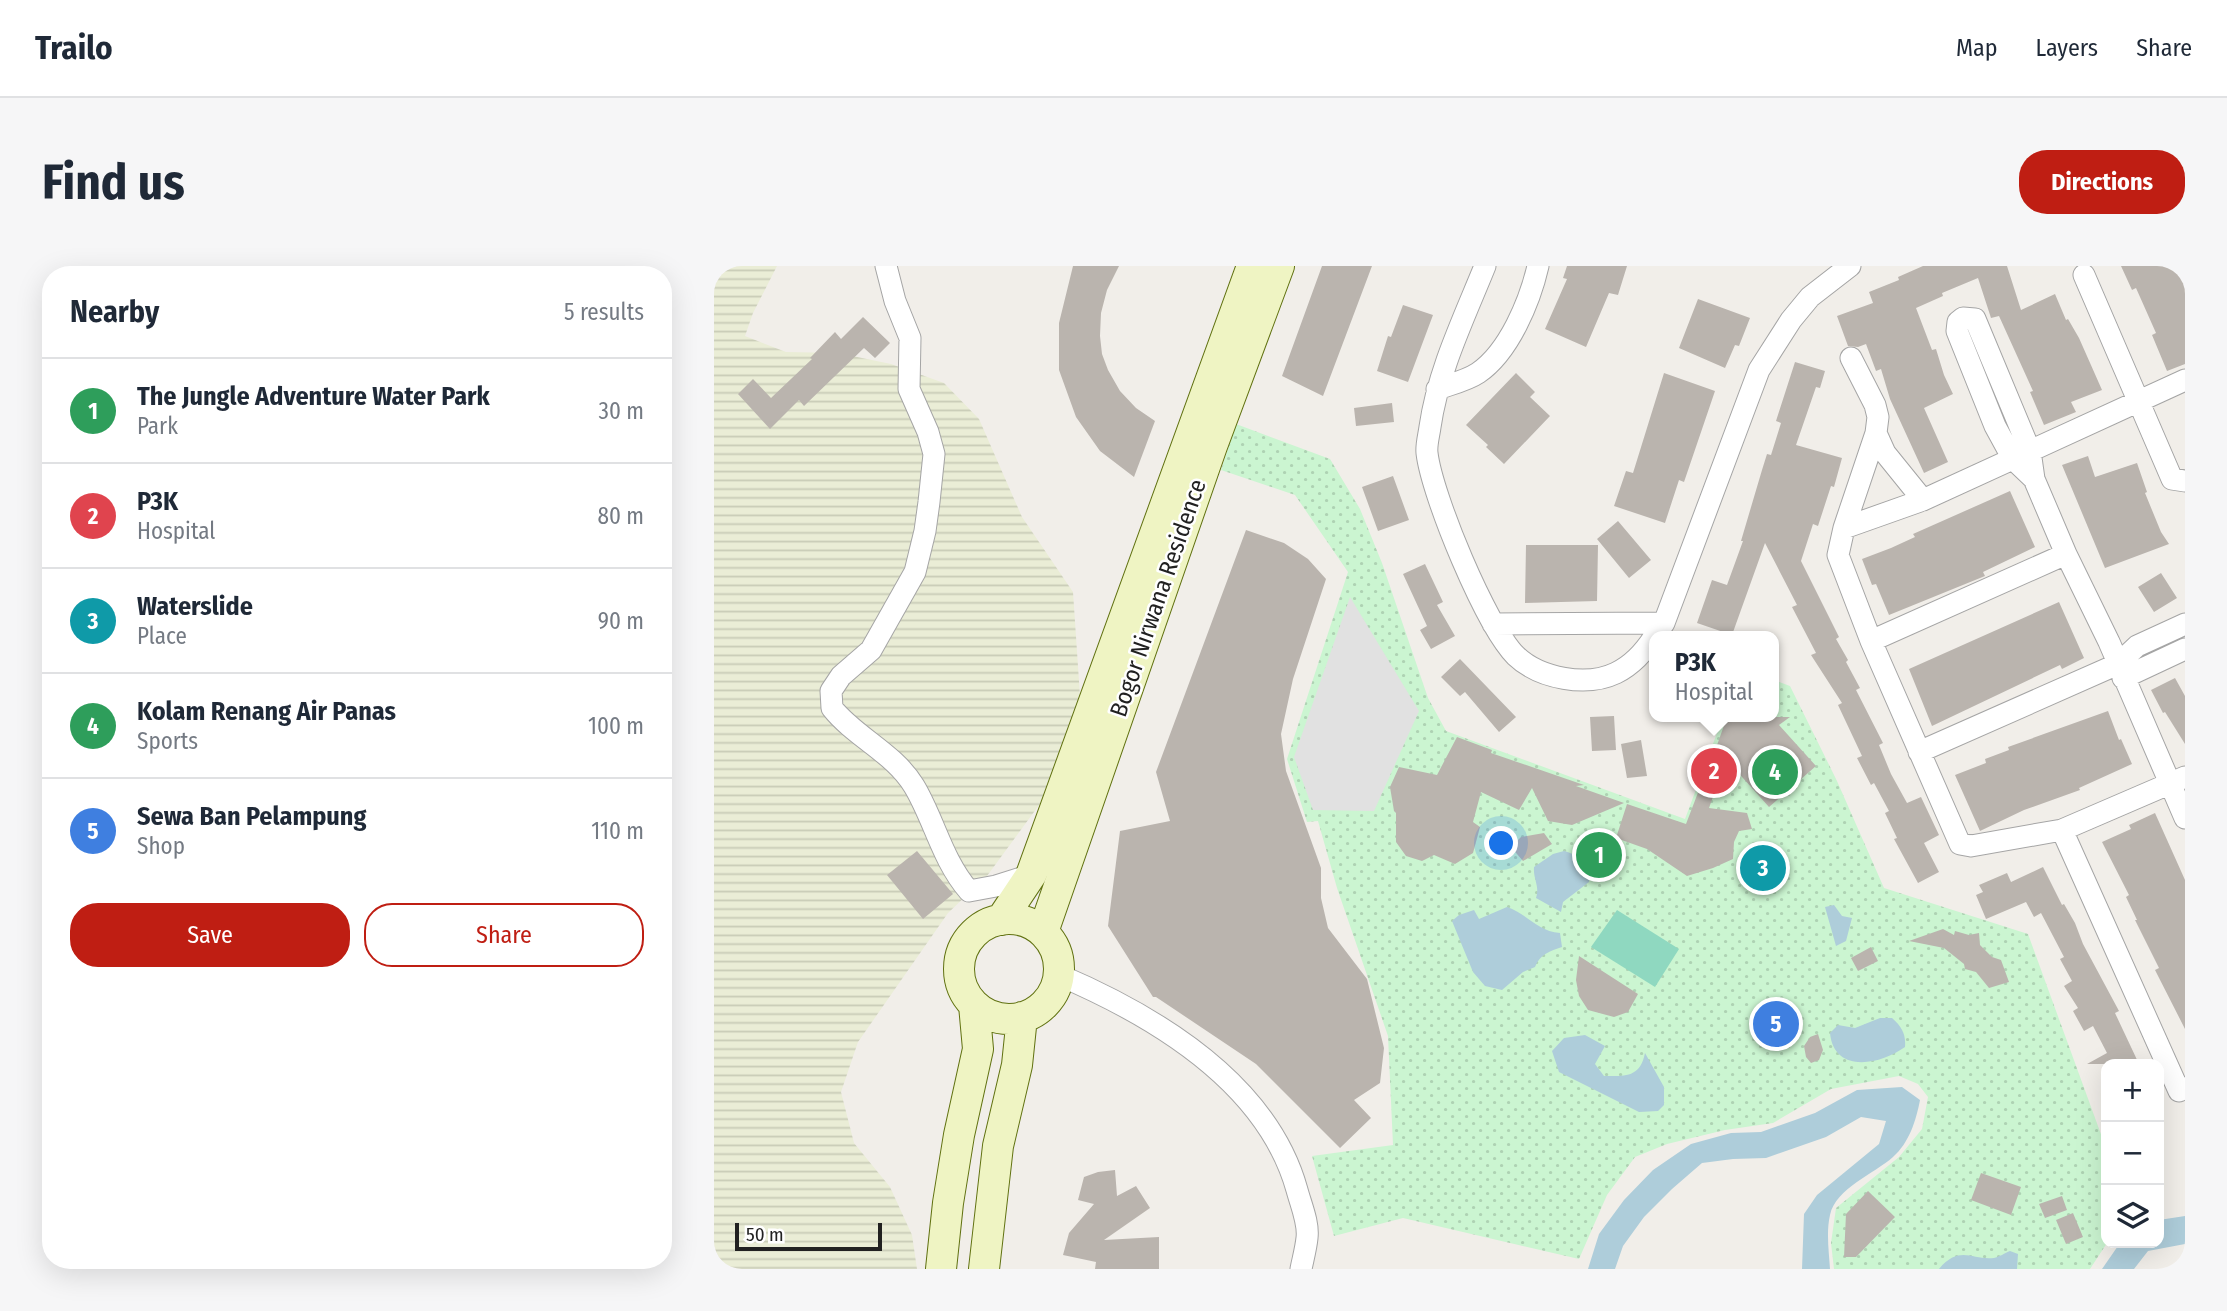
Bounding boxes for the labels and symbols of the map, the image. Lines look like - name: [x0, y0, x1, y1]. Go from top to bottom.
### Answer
- street label: Bogor Nirwana Residence: [1104, 476, 1212, 720]
- pin: 2: [1691, 745, 1737, 797]
- pin: 4: [1752, 746, 1798, 798]
- your location: [1484, 826, 1518, 860]
- pin: 1: [1576, 829, 1622, 881]
- pin: 3: [1740, 842, 1786, 894]
- pin: 5: [1753, 998, 1799, 1050]
- scale bar: [735, 1220, 882, 1252]

